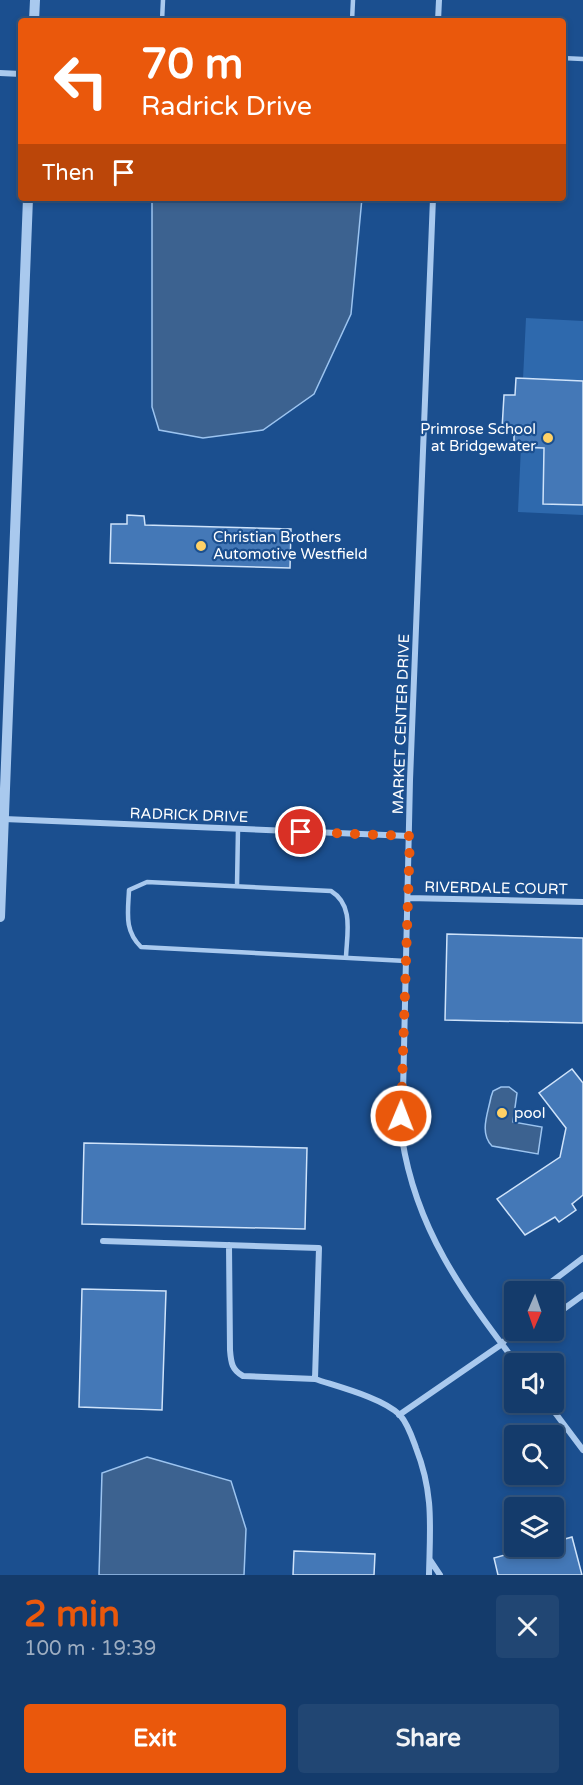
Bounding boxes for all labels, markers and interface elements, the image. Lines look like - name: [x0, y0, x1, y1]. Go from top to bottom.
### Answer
- text: 70 m: [141, 39, 243, 90]
- icon: left: [42, 42, 120, 120]
- text: Radrick Drive: [141, 90, 312, 123]
- icon: arrive: [107, 156, 140, 189]
- text: Then: [42, 160, 95, 186]
- place label: Primrose School at Bridgewater: [420, 420, 536, 455]
- marker: Primrose School at Bridgewater: [541, 431, 555, 445]
- place label: Christian Brothers Automotive Westfield: [213, 528, 368, 563]
- marker: Christian Brothers Automotive Westfield: [194, 539, 208, 553]
- street label: MARKET CENTER DRIVE: [389, 633, 413, 815]
- street label: RADRICK DRIVE: [129, 804, 249, 826]
- pin: [275, 806, 326, 857]
- icon: arrive: [284, 815, 317, 848]
- street label: RIVERDALE COURT: [424, 878, 568, 898]
- position arrow: [369, 1084, 433, 1148]
- place label: pool: [514, 1104, 545, 1122]
- marker: pool: [495, 1106, 509, 1120]
- north arrow: [504, 1281, 564, 1341]
- map controls: [504, 1281, 564, 1557]
- button: sound: [504, 1353, 564, 1413]
- button: search: [504, 1425, 564, 1485]
- button: layers: [504, 1497, 564, 1557]
- text: 2 min: [24, 1593, 120, 1636]
- button: close: [496, 1595, 559, 1658]
- text: 100 m · 19:39: [24, 1637, 156, 1661]
- button: Exit: [24, 1704, 286, 1773]
- button: Share: [298, 1704, 559, 1773]

